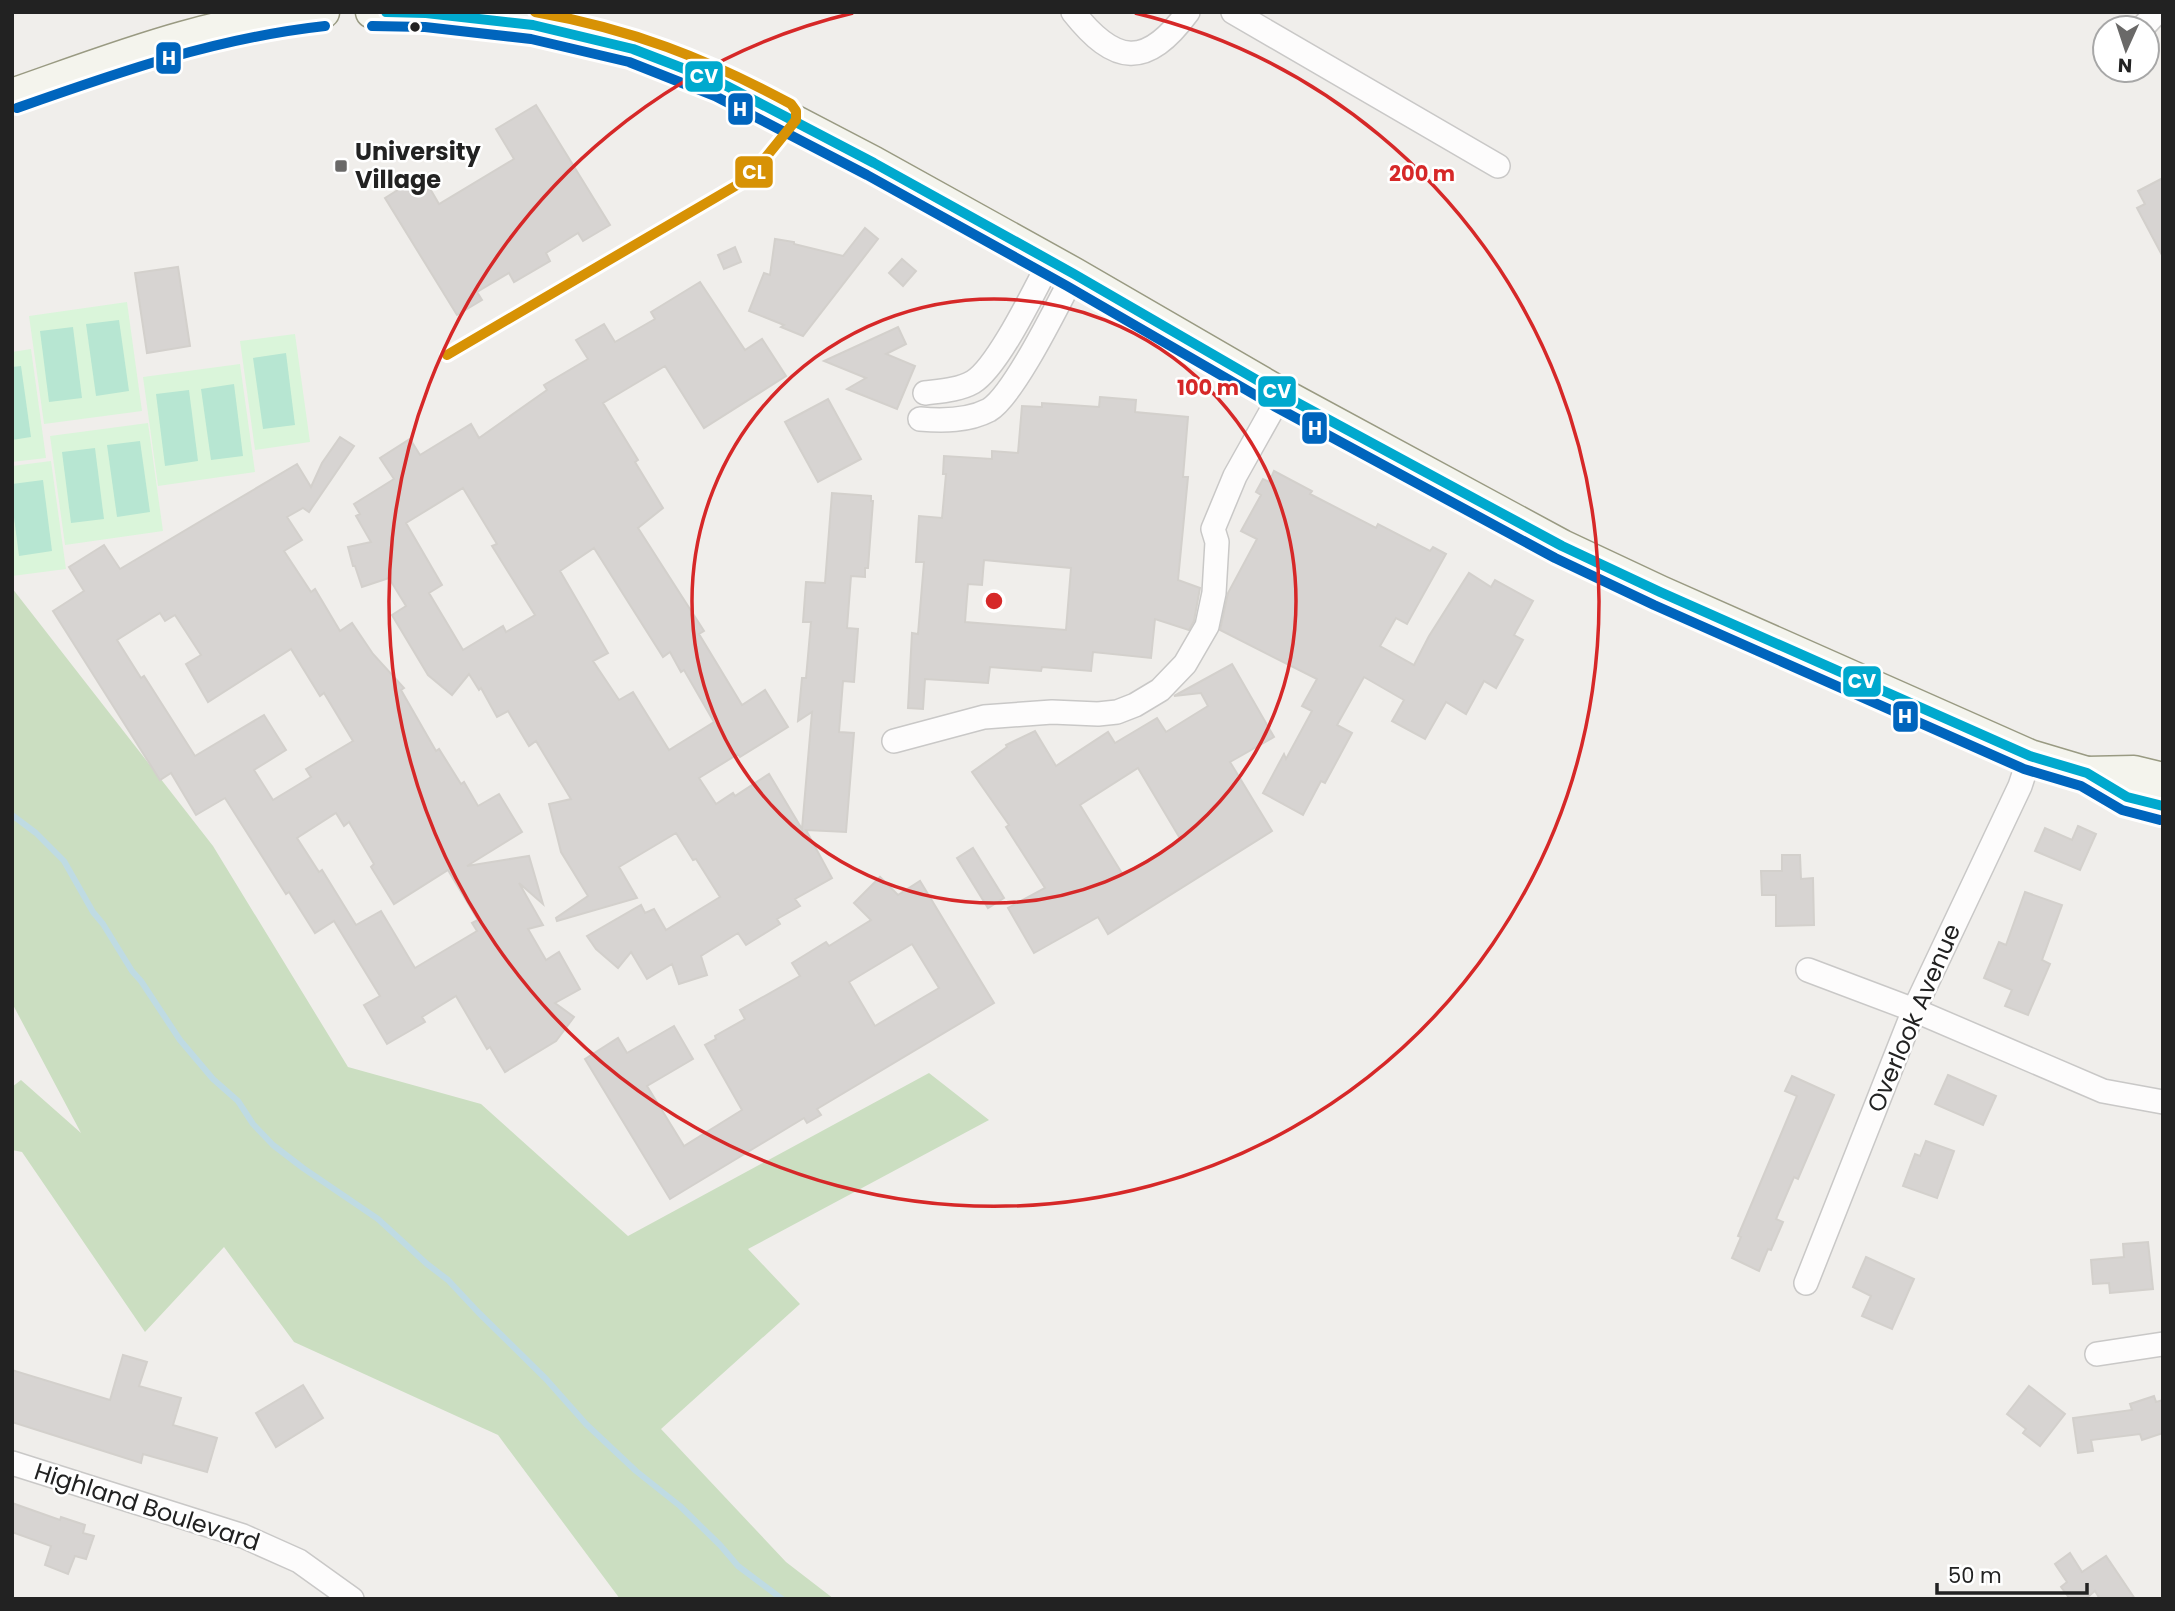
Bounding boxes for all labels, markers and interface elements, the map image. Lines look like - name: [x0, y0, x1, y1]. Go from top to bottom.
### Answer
- north arrow: [2091, 14, 2161, 84]
- unlabelled marker: [408, 20, 422, 34]
- line badge: H: [155, 41, 182, 75]
- text: H: [162, 45, 176, 72]
- text: N: [2117, 52, 2133, 79]
- line badge: CV: [684, 60, 724, 93]
- text: CV: [690, 63, 718, 90]
- line badge: H: [727, 92, 754, 126]
- text: H: [733, 96, 747, 123]
- place label: University Village: [355, 135, 481, 196]
- line badge: CL: [734, 155, 774, 189]
- marker: University Village: [333, 158, 349, 174]
- text: CL: [742, 159, 766, 186]
- text: 200 m: [1389, 159, 1455, 188]
- text: 100 m: [1177, 373, 1239, 402]
- line badge: CV: [1257, 375, 1297, 408]
- text: CV: [1263, 378, 1291, 405]
- line badge: H: [1301, 411, 1328, 445]
- text: H: [1308, 415, 1322, 442]
- centre of rings: [982, 589, 1006, 613]
- line badge: CV: [1842, 665, 1882, 698]
- text: CV: [1848, 668, 1876, 695]
- line badge: H: [1892, 700, 1919, 733]
- text: H: [1898, 703, 1912, 730]
- street label: Overlook Avenue: [1859, 919, 1968, 1117]
- street label: Highland Boulevard: [30, 1454, 264, 1559]
- scale bar: [1937, 1552, 2088, 1596]
- text: 50 m: [1948, 1561, 2002, 1590]

